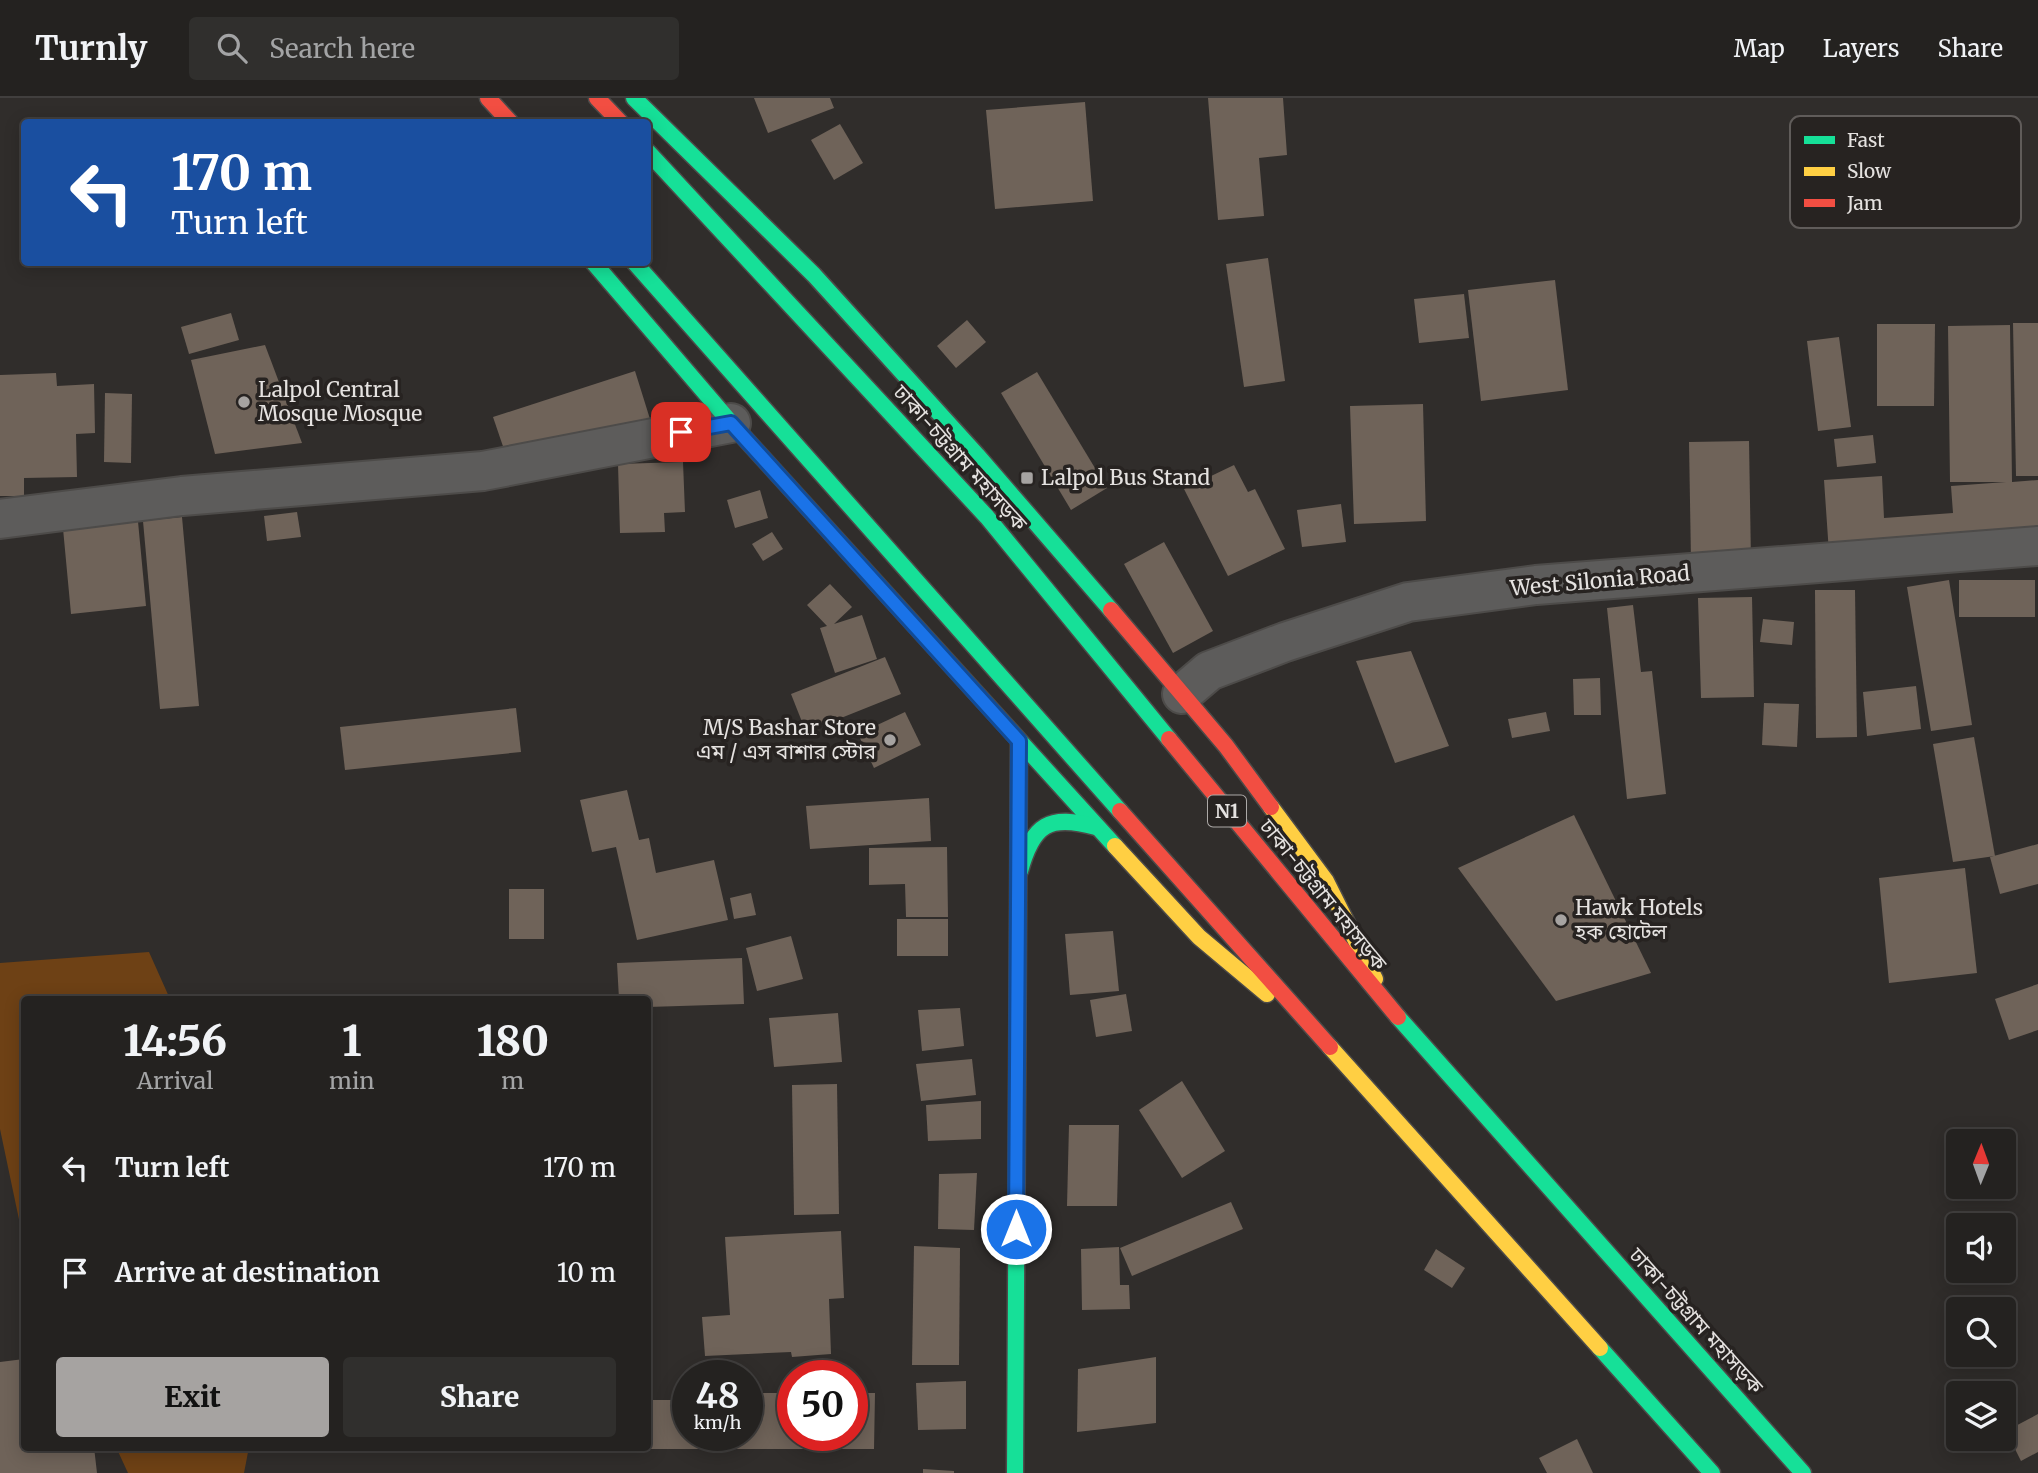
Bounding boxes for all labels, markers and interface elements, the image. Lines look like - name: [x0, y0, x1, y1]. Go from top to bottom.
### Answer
- search box: [189, 17, 679, 80]
- text: Turnly: [35, 28, 147, 69]
- icon: search: [213, 29, 251, 67]
- text: Search here: [269, 32, 415, 65]
- text: Map: [1734, 33, 1785, 64]
- text: Layers: [1823, 33, 1899, 64]
- text: Share: [1937, 33, 2003, 64]
- legend: [1790, 116, 2021, 228]
- text: Fast: [1847, 128, 1885, 152]
- text: 170 m: [171, 142, 312, 203]
- icon: left: [56, 147, 147, 238]
- text: Slow: [1847, 159, 1892, 183]
- text: Jam: [1846, 191, 1883, 215]
- text: Turn left: [171, 203, 308, 243]
- place label: Lalpol Central Mosque Mosque: [258, 376, 422, 427]
- street label: ঢাকা-চট্টগ্রাম মহাসড়ক: [887, 378, 1034, 537]
- marker: Lalpol Central Mosque Mosque: [236, 394, 252, 410]
- pin: [651, 402, 711, 462]
- icon: arrive: [662, 413, 700, 451]
- place label: Lalpol Bus Stand: [1041, 464, 1211, 491]
- marker: Lalpol Bus Stand: [1019, 470, 1035, 486]
- street label: West Silonia Road: [1508, 559, 1691, 602]
- place label: M/S Bashar Store এম / এস বাশার স্টোর: [696, 714, 876, 765]
- marker: M/S Bashar Store এম / এস বাশার স্টোর: [882, 732, 898, 748]
- road number: N1: [1208, 796, 1246, 826]
- street label: ঢাকা-চট্টগ্রাম মহাসড়ক: [1253, 813, 1394, 977]
- place label: Hawk Hotels হক হোটেল: [1574, 894, 1703, 945]
- marker: Hawk Hotels হক হোটেল: [1553, 912, 1569, 928]
- text: 14:56: [123, 1015, 227, 1067]
- text: 1: [342, 1015, 362, 1067]
- text: 180: [477, 1015, 549, 1067]
- text: Arrival: [137, 1066, 213, 1095]
- text: min: [329, 1066, 375, 1095]
- text: m: [501, 1066, 524, 1095]
- north arrow: [1946, 1129, 2016, 1199]
- map controls: [1946, 1129, 2016, 1451]
- icon: left: [56, 1149, 94, 1187]
- text: Turn left: [115, 1151, 229, 1184]
- text: 170 m: [543, 1151, 616, 1184]
- position arrow: [979, 1192, 1053, 1266]
- button: sound: [1946, 1213, 2016, 1283]
- street label: ঢাকা-চট্টগ্রাম মহাসড়ক: [1623, 1241, 1770, 1400]
- icon: arrive: [56, 1254, 94, 1292]
- text: Arrive at destination: [115, 1256, 380, 1289]
- text: 10 m: [557, 1256, 616, 1289]
- button: search: [1946, 1297, 2016, 1367]
- button: Exit: [56, 1357, 329, 1437]
- button: Share: [343, 1357, 616, 1437]
- speed limit sign: 50: [777, 1360, 868, 1451]
- text: 48: [696, 1374, 739, 1418]
- button: layers: [1946, 1381, 2016, 1451]
- text: km/h: [694, 1411, 741, 1434]

